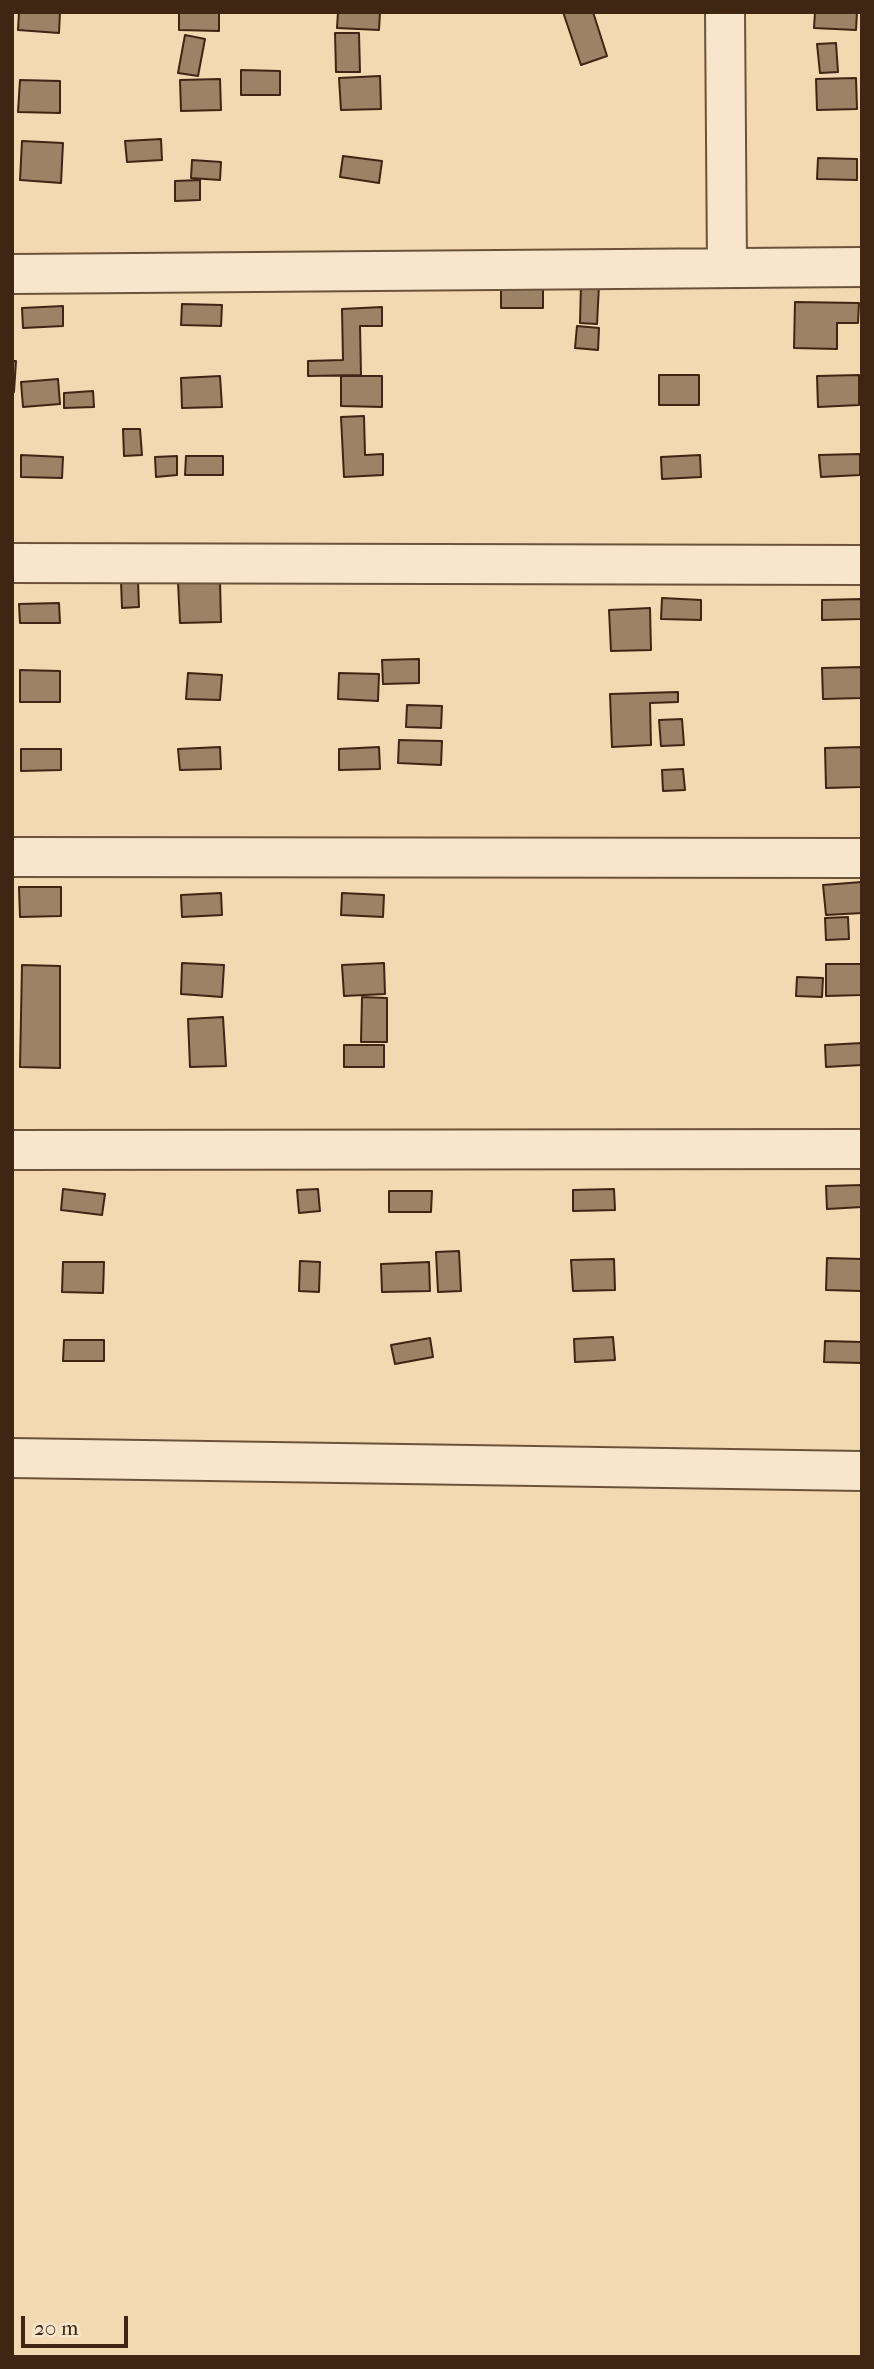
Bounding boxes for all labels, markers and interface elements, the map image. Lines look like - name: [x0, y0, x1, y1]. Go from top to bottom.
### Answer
- scale bar: [24, 2302, 131, 2346]
- text: 20 m: [34, 2316, 78, 2340]

